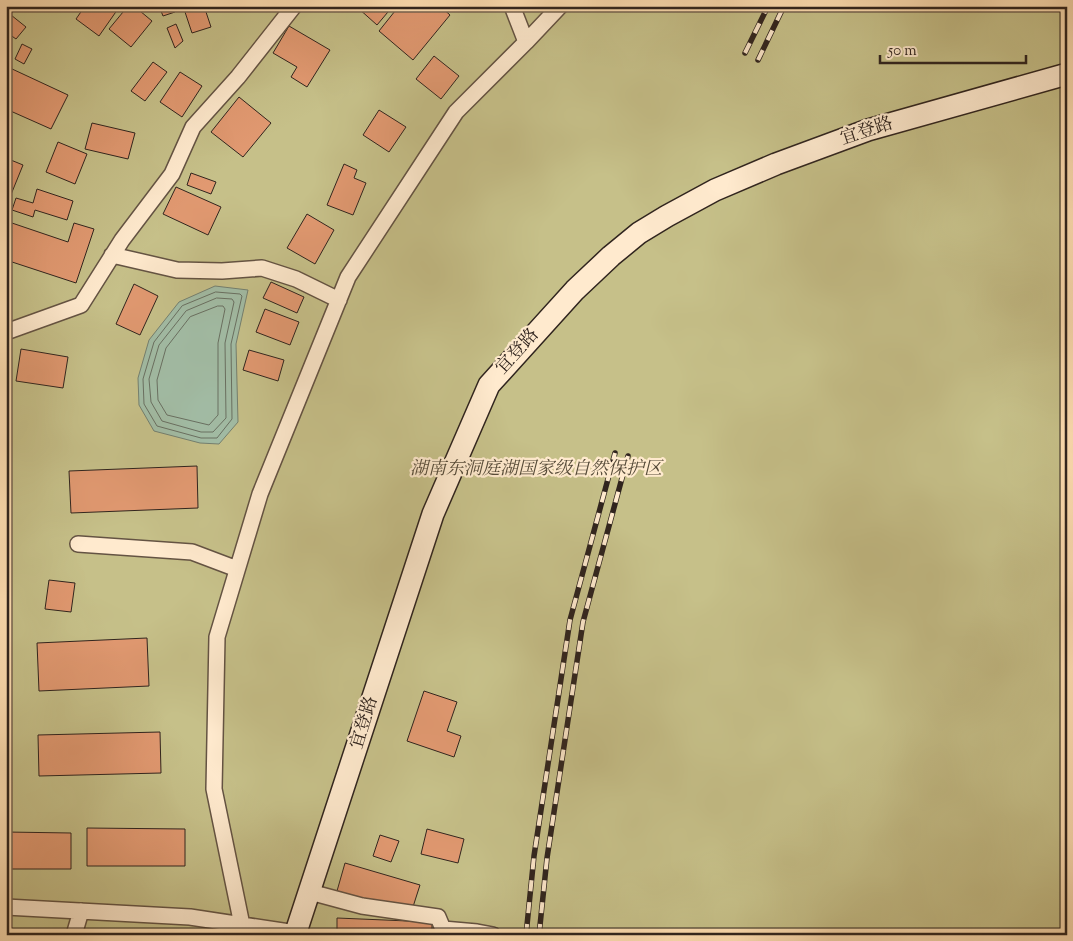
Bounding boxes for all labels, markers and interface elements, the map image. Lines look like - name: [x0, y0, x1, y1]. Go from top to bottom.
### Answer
- scale bar: [880, 32, 1027, 64]
- text: 50 m: [887, 41, 917, 62]
- street label: 宜登路: [837, 111, 897, 153]
- street label: 宜登路: [490, 323, 546, 381]
- park label: 湖南东洞庭湖国家级自然保护区: [410, 457, 664, 483]
- street label: 宜登路: [345, 693, 385, 753]

